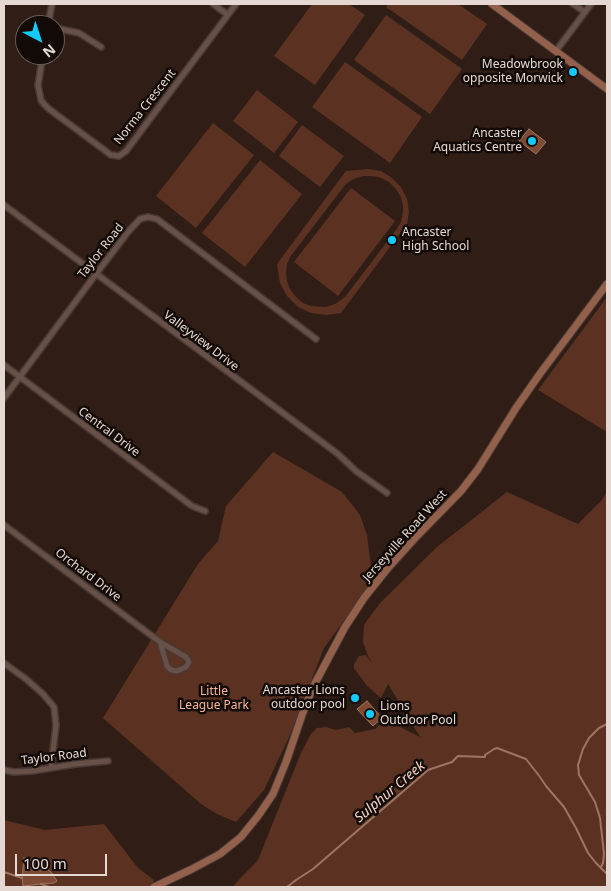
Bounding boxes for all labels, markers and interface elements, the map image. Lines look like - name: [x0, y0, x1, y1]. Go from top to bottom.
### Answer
- north arrow: [15, 15, 65, 65]
- text: N: [39, 40, 60, 62]
- place label: Meadowbrook opposite Morwick: [463, 58, 563, 86]
- marker: Meadowbrook opposite Morwick: [567, 66, 579, 78]
- street label: Norma Crescent: [111, 67, 179, 147]
- place label: Ancaster Aquatics Centre: [433, 127, 522, 155]
- marker: Ancaster Aquatics Centre: [526, 135, 538, 147]
- street label: Taylor Road: [75, 221, 127, 281]
- place label: Ancaster High School: [402, 226, 469, 254]
- marker: Ancaster High School: [386, 234, 398, 246]
- street label: Valleyview Drive: [161, 308, 241, 374]
- street label: Central Drive: [75, 404, 143, 460]
- street label: Jerseyville Road West: [360, 487, 450, 585]
- street label: Orchard Drive: [52, 546, 124, 604]
- place label: Ancaster Lions outdoor pool: [263, 684, 345, 712]
- park label: Little League Park: [179, 685, 249, 713]
- marker: Ancaster Lions outdoor pool: [349, 692, 361, 704]
- place label: Lions Outdoor Pool: [380, 700, 456, 728]
- marker: Lions Outdoor Pool: [364, 708, 376, 720]
- street label: Taylor Road: [20, 746, 88, 768]
- water label: Sulphur Creek: [351, 758, 429, 826]
- scale bar: [18, 844, 110, 876]
- text: 100 m: [23, 853, 67, 873]

